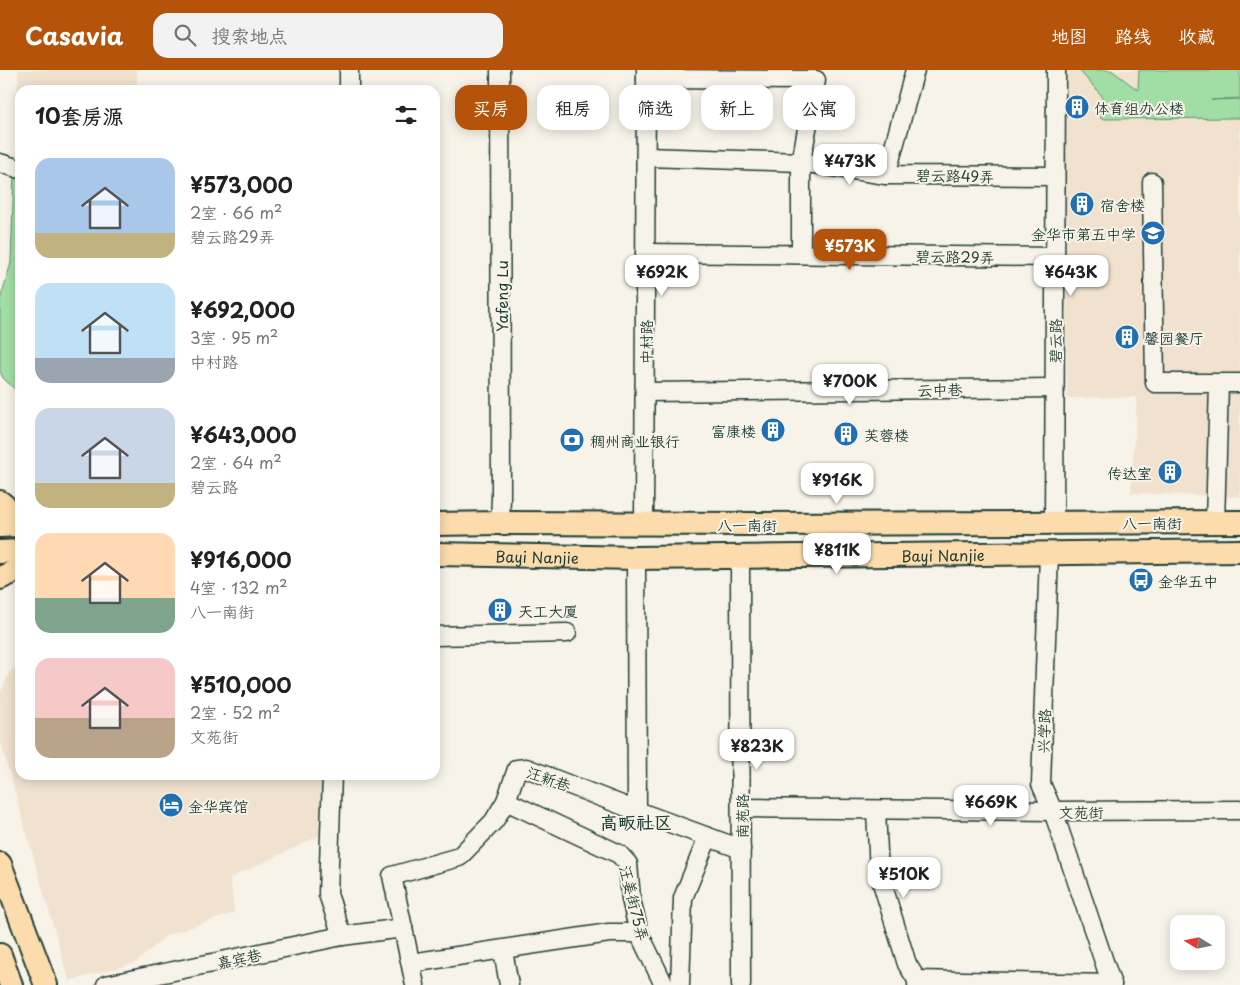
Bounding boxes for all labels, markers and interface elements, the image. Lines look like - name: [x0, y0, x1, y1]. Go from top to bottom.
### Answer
- search box: [153, 13, 503, 58]
- text: Casavia: [25, 17, 123, 53]
- icon: search: [171, 21, 199, 49]
- text: 搜索地点: [211, 21, 287, 49]
- text: 地图: [1051, 22, 1087, 49]
- text: 路线: [1115, 22, 1151, 49]
- text: 收藏: [1179, 22, 1215, 49]
- chip: 买房: [455, 85, 527, 130]
- chip: 租房: [537, 85, 609, 130]
- chip: 筛选: [619, 85, 691, 130]
- chip: 新上: [701, 85, 773, 130]
- chip: 公寓: [783, 85, 855, 130]
- building icon: 体育组办公楼: [1064, 94, 1090, 120]
- place label: 体育组办公楼: [1094, 96, 1184, 119]
- text: 10套房源: [35, 99, 124, 131]
- icon: filters: [392, 101, 420, 129]
- pin: ¥473K: [815, 144, 885, 186]
- text: ¥473K: [824, 148, 876, 172]
- street label: 碧云路49弄: [916, 163, 994, 187]
- text: ¥573,000: [190, 168, 293, 200]
- icon: home: [75, 178, 135, 238]
- building icon: 宿舍楼: [1069, 191, 1095, 217]
- place label: 宿舍楼: [1100, 193, 1145, 216]
- text: 2室 · 66 m²: [190, 200, 282, 224]
- school or university icon: 金华市第五中学: [1140, 220, 1166, 246]
- place label: 金华市第五中学: [1031, 222, 1136, 245]
- text: 碧云路29弄: [190, 224, 274, 248]
- pin: ¥573K: [815, 228, 885, 271]
- text: ¥573K: [824, 233, 876, 257]
- street label: 碧云路29弄: [915, 244, 995, 268]
- pin: ¥692K: [627, 254, 697, 297]
- pin: ¥643K: [1036, 254, 1106, 297]
- text: ¥692K: [636, 259, 688, 283]
- text: ¥643K: [1044, 259, 1098, 283]
- street label: Yafeng Lu: [490, 260, 513, 332]
- text: ¥692,000: [190, 293, 295, 325]
- icon: home: [75, 303, 135, 363]
- street label: 碧云路: [1043, 318, 1066, 364]
- street label: 中村路: [634, 319, 657, 365]
- building icon: 馨园餐厅: [1114, 324, 1140, 350]
- text: 3室 · 95 m²: [190, 325, 278, 349]
- place label: 馨园餐厅: [1144, 326, 1204, 349]
- text: 中村路: [190, 349, 238, 373]
- pin: ¥700K: [815, 364, 885, 406]
- text: ¥700K: [823, 368, 877, 392]
- street label: 云中巷: [917, 377, 963, 401]
- building icon: 富康楼: [760, 417, 786, 443]
- text: ¥643,000: [190, 418, 297, 450]
- place label: 富康楼: [711, 419, 756, 442]
- building icon: 芙蓉楼: [833, 421, 859, 447]
- place label: 芙蓉楼: [864, 423, 909, 446]
- bank icon: 稠州商业银行: [559, 427, 585, 453]
- icon: home: [75, 428, 135, 488]
- place label: 稠州商业银行: [590, 429, 680, 452]
- text: 2室 · 64 m²: [190, 450, 282, 474]
- building icon: 传达室: [1157, 459, 1183, 485]
- place label: 传达室: [1107, 461, 1152, 484]
- pin: ¥916K: [802, 462, 872, 505]
- text: ¥916K: [812, 467, 862, 491]
- text: 碧云路: [190, 474, 238, 498]
- street label: 八一南街: [1122, 511, 1182, 534]
- street label: 八一南街: [717, 513, 777, 536]
- pin: ¥811K: [802, 532, 872, 575]
- text: ¥811K: [814, 537, 860, 561]
- street label: Bayi Nanjie: [901, 542, 985, 566]
- text: ¥916,000: [190, 543, 292, 575]
- street label: Bayi Nanjie: [495, 544, 579, 568]
- icon: home: [75, 553, 135, 613]
- bus stop icon: 金华五中: [1128, 567, 1154, 593]
- place label: 金华五中: [1158, 569, 1218, 592]
- text: 4室 · 132 m²: [190, 575, 288, 599]
- building icon: 天工大厦: [487, 597, 513, 623]
- text: 八一南街: [190, 599, 254, 623]
- place label: 天工大厦: [518, 599, 578, 622]
- text: ¥510,000: [190, 668, 292, 700]
- icon: home: [75, 678, 135, 738]
- text: 2室 · 52 m²: [190, 700, 281, 724]
- street label: 兴学路: [1031, 708, 1055, 754]
- text: 文苑街: [190, 724, 238, 748]
- pin: ¥823K: [722, 728, 792, 771]
- text: ¥823K: [730, 733, 784, 757]
- street label: 汪新巷: [524, 760, 574, 796]
- pin: ¥669K: [956, 784, 1026, 827]
- text: ¥669K: [965, 789, 1017, 813]
- hotel icon: 金华宾馆: [158, 792, 184, 818]
- street label: 南苑路: [730, 793, 753, 839]
- place label: 金华宾馆: [188, 794, 248, 817]
- street label: 文苑街: [1058, 800, 1104, 823]
- district label: 高畈社区: [600, 808, 672, 835]
- pin: ¥510K: [869, 856, 939, 899]
- text: ¥510K: [879, 861, 929, 885]
- street label: 汪姜街75弄: [614, 863, 656, 943]
- north arrow: [1170, 915, 1225, 970]
- map controls: [1170, 915, 1225, 970]
- street label: 嘉宾巷: [215, 942, 263, 974]

